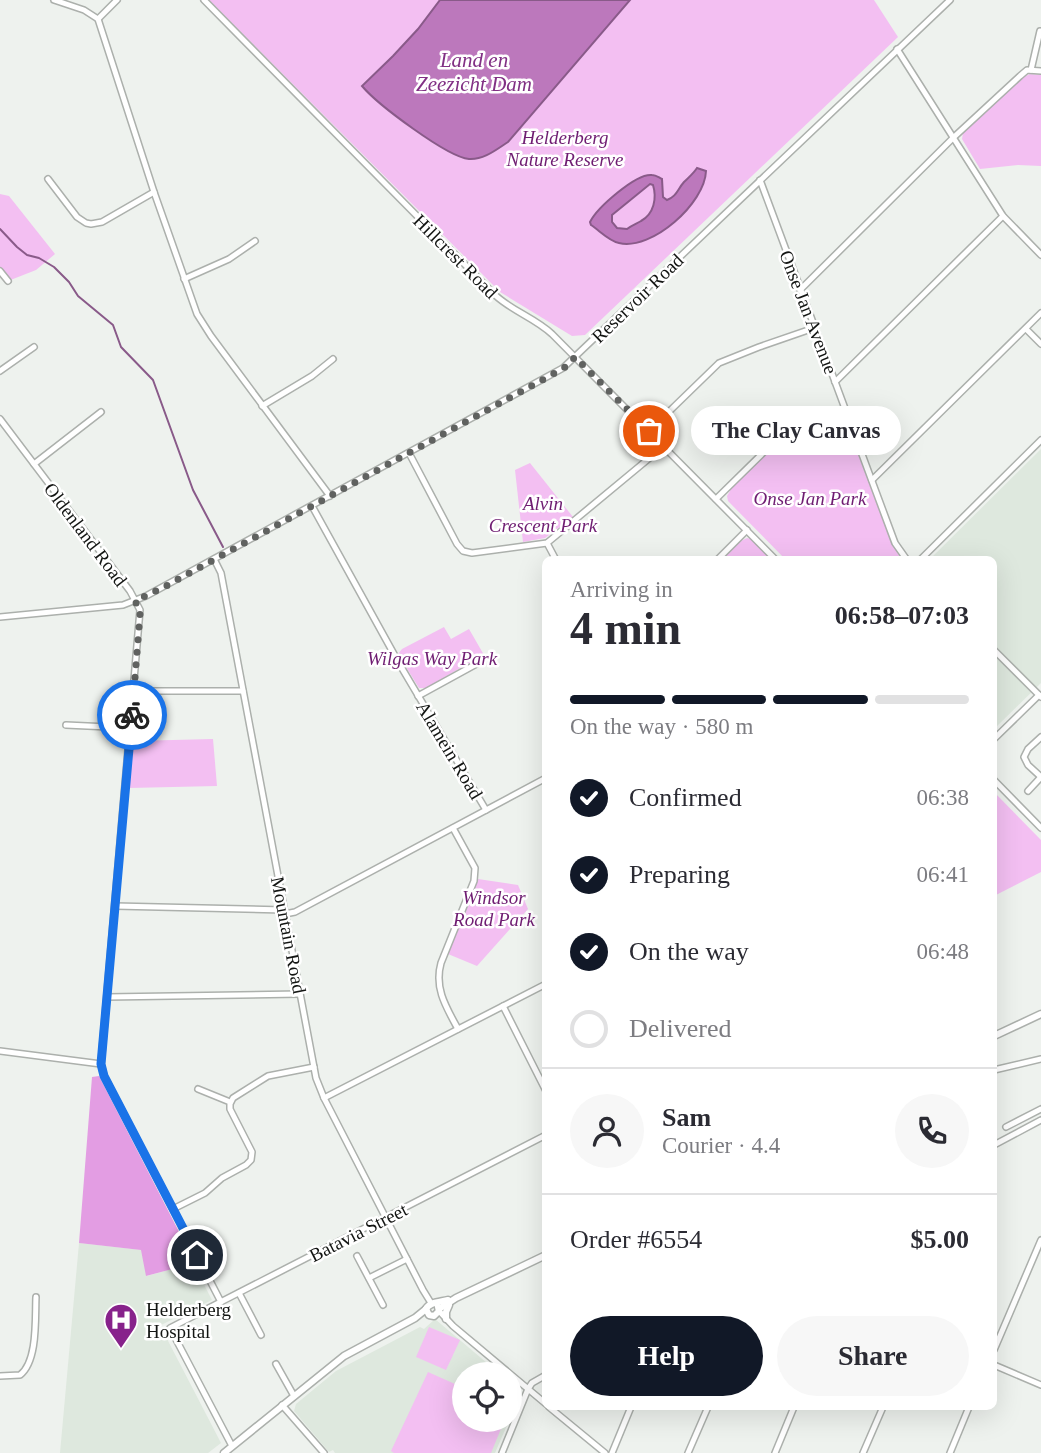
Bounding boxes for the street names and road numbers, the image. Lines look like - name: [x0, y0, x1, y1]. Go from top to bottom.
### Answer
- street label: Hillcrest Road: [409, 210, 502, 303]
- street label: Onse Jan Avenue: [775, 247, 842, 377]
- street label: Reservoir Road: [587, 249, 688, 347]
- street label: Oldenland Road: [40, 478, 132, 591]
- street label: Alamein Road: [412, 698, 487, 803]
- street label: Mountain Road: [267, 875, 310, 996]
- street label: Batavia Street: [306, 1198, 411, 1266]

